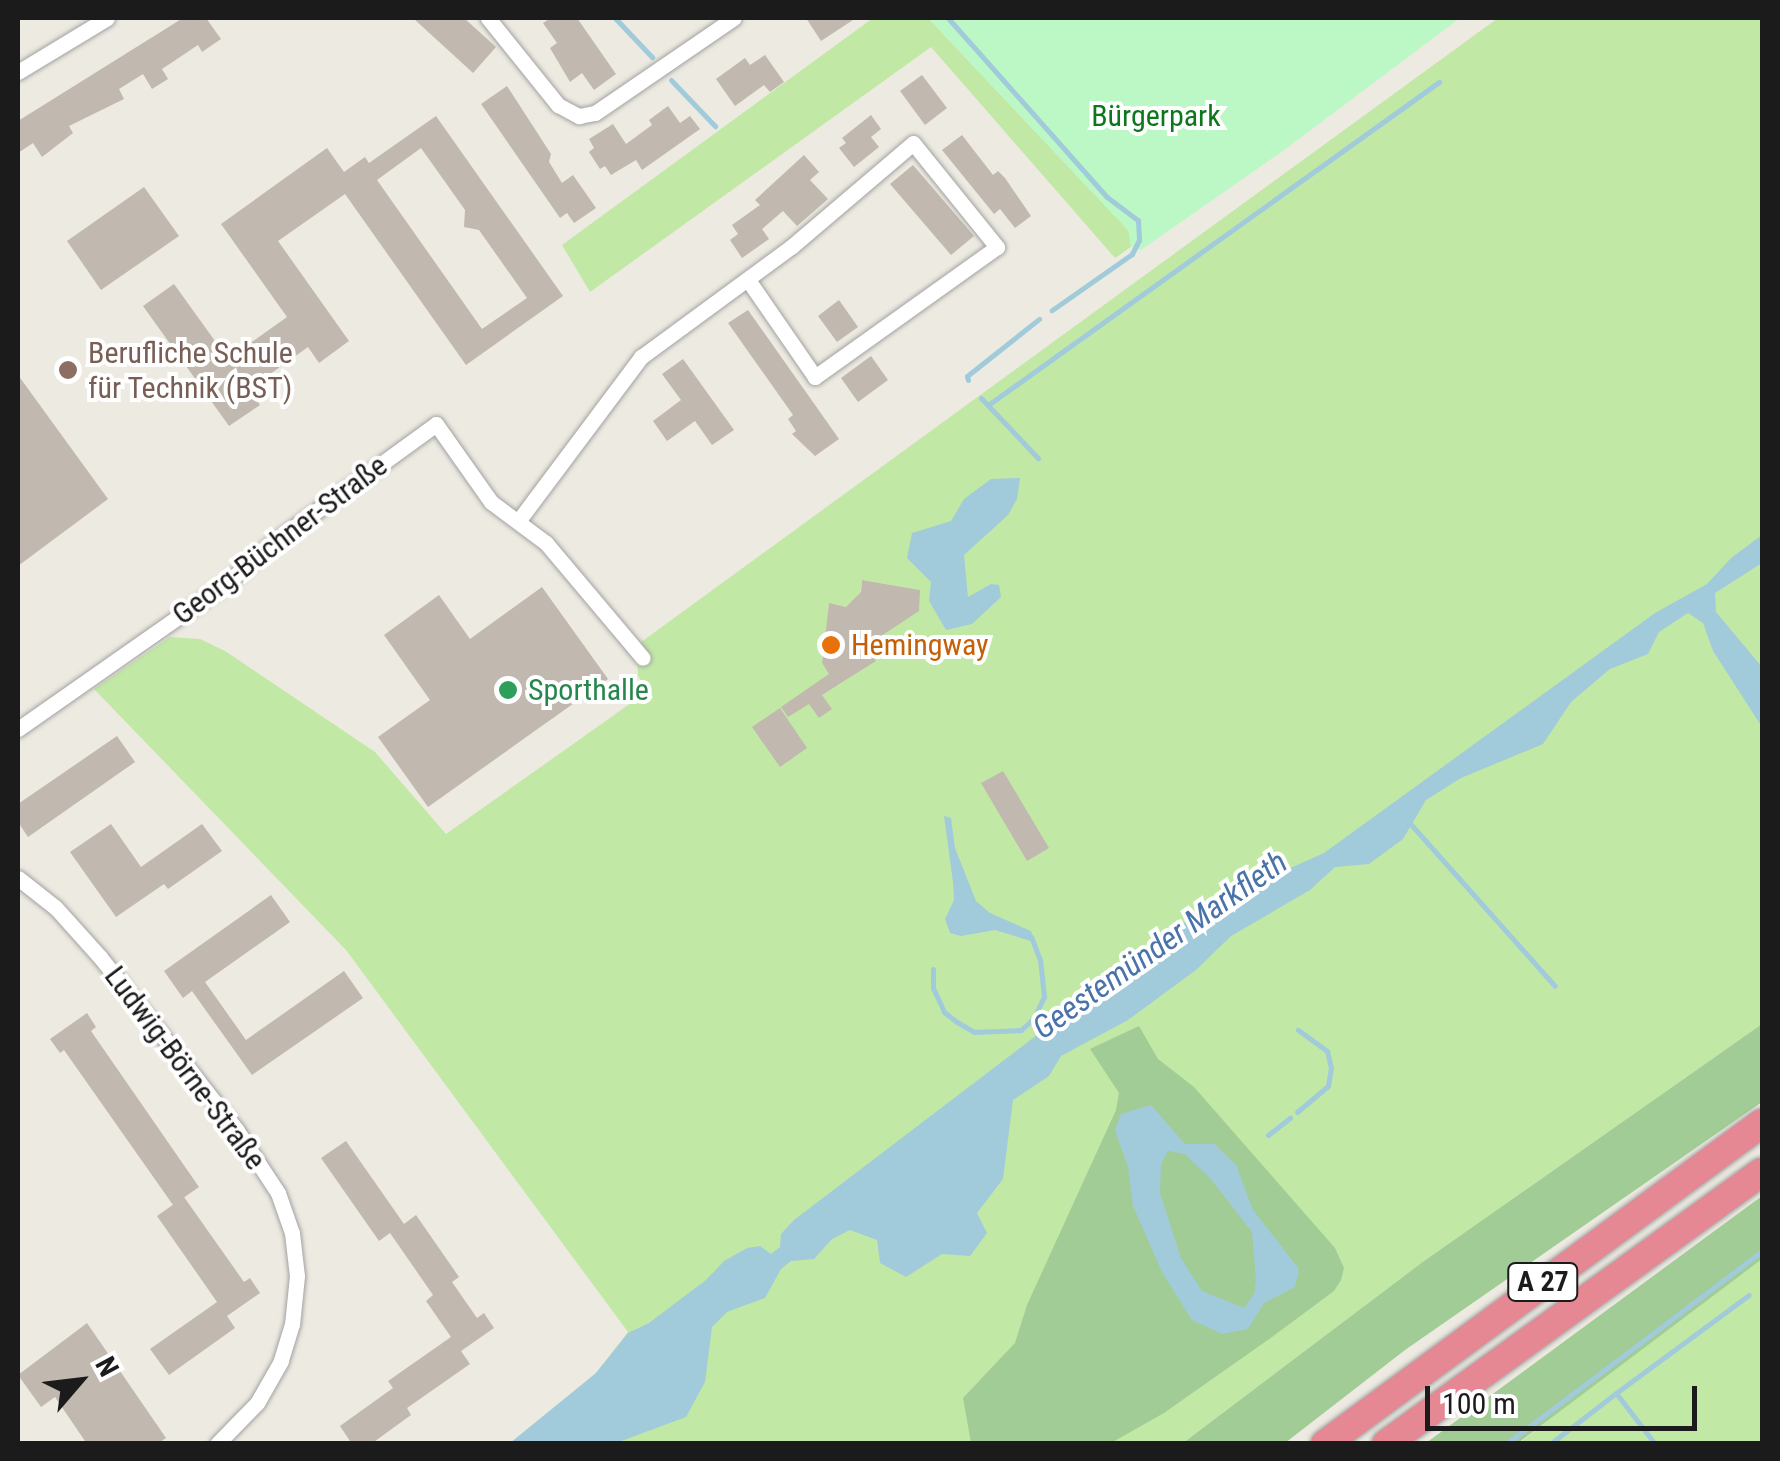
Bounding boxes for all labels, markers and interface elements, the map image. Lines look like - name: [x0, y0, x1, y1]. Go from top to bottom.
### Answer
- park label: Bürgerpark: [1091, 98, 1221, 134]
- place label: Berufliche Schule für Technik (BST): [88, 335, 293, 406]
- marker: Berufliche Schule für Technik (BST): [57, 359, 79, 381]
- street label: Georg-Büchner-Straße: [166, 448, 394, 632]
- place label: Hemingway: [851, 627, 989, 663]
- marker: Hemingway: [820, 634, 842, 656]
- place label: Sporthalle: [528, 672, 649, 708]
- marker: Sporthalle: [497, 679, 519, 701]
- water label: Geestemünder Markfleth: [1025, 843, 1295, 1047]
- street label: Ludwig-Börne-Straße: [97, 959, 273, 1177]
- road number: A 27: [1506, 1259, 1580, 1305]
- north arrow: [30, 1331, 130, 1431]
- text: N: [88, 1351, 126, 1382]
- scale bar: [1430, 1366, 1702, 1428]
- text: 100 m: [1442, 1386, 1516, 1421]

